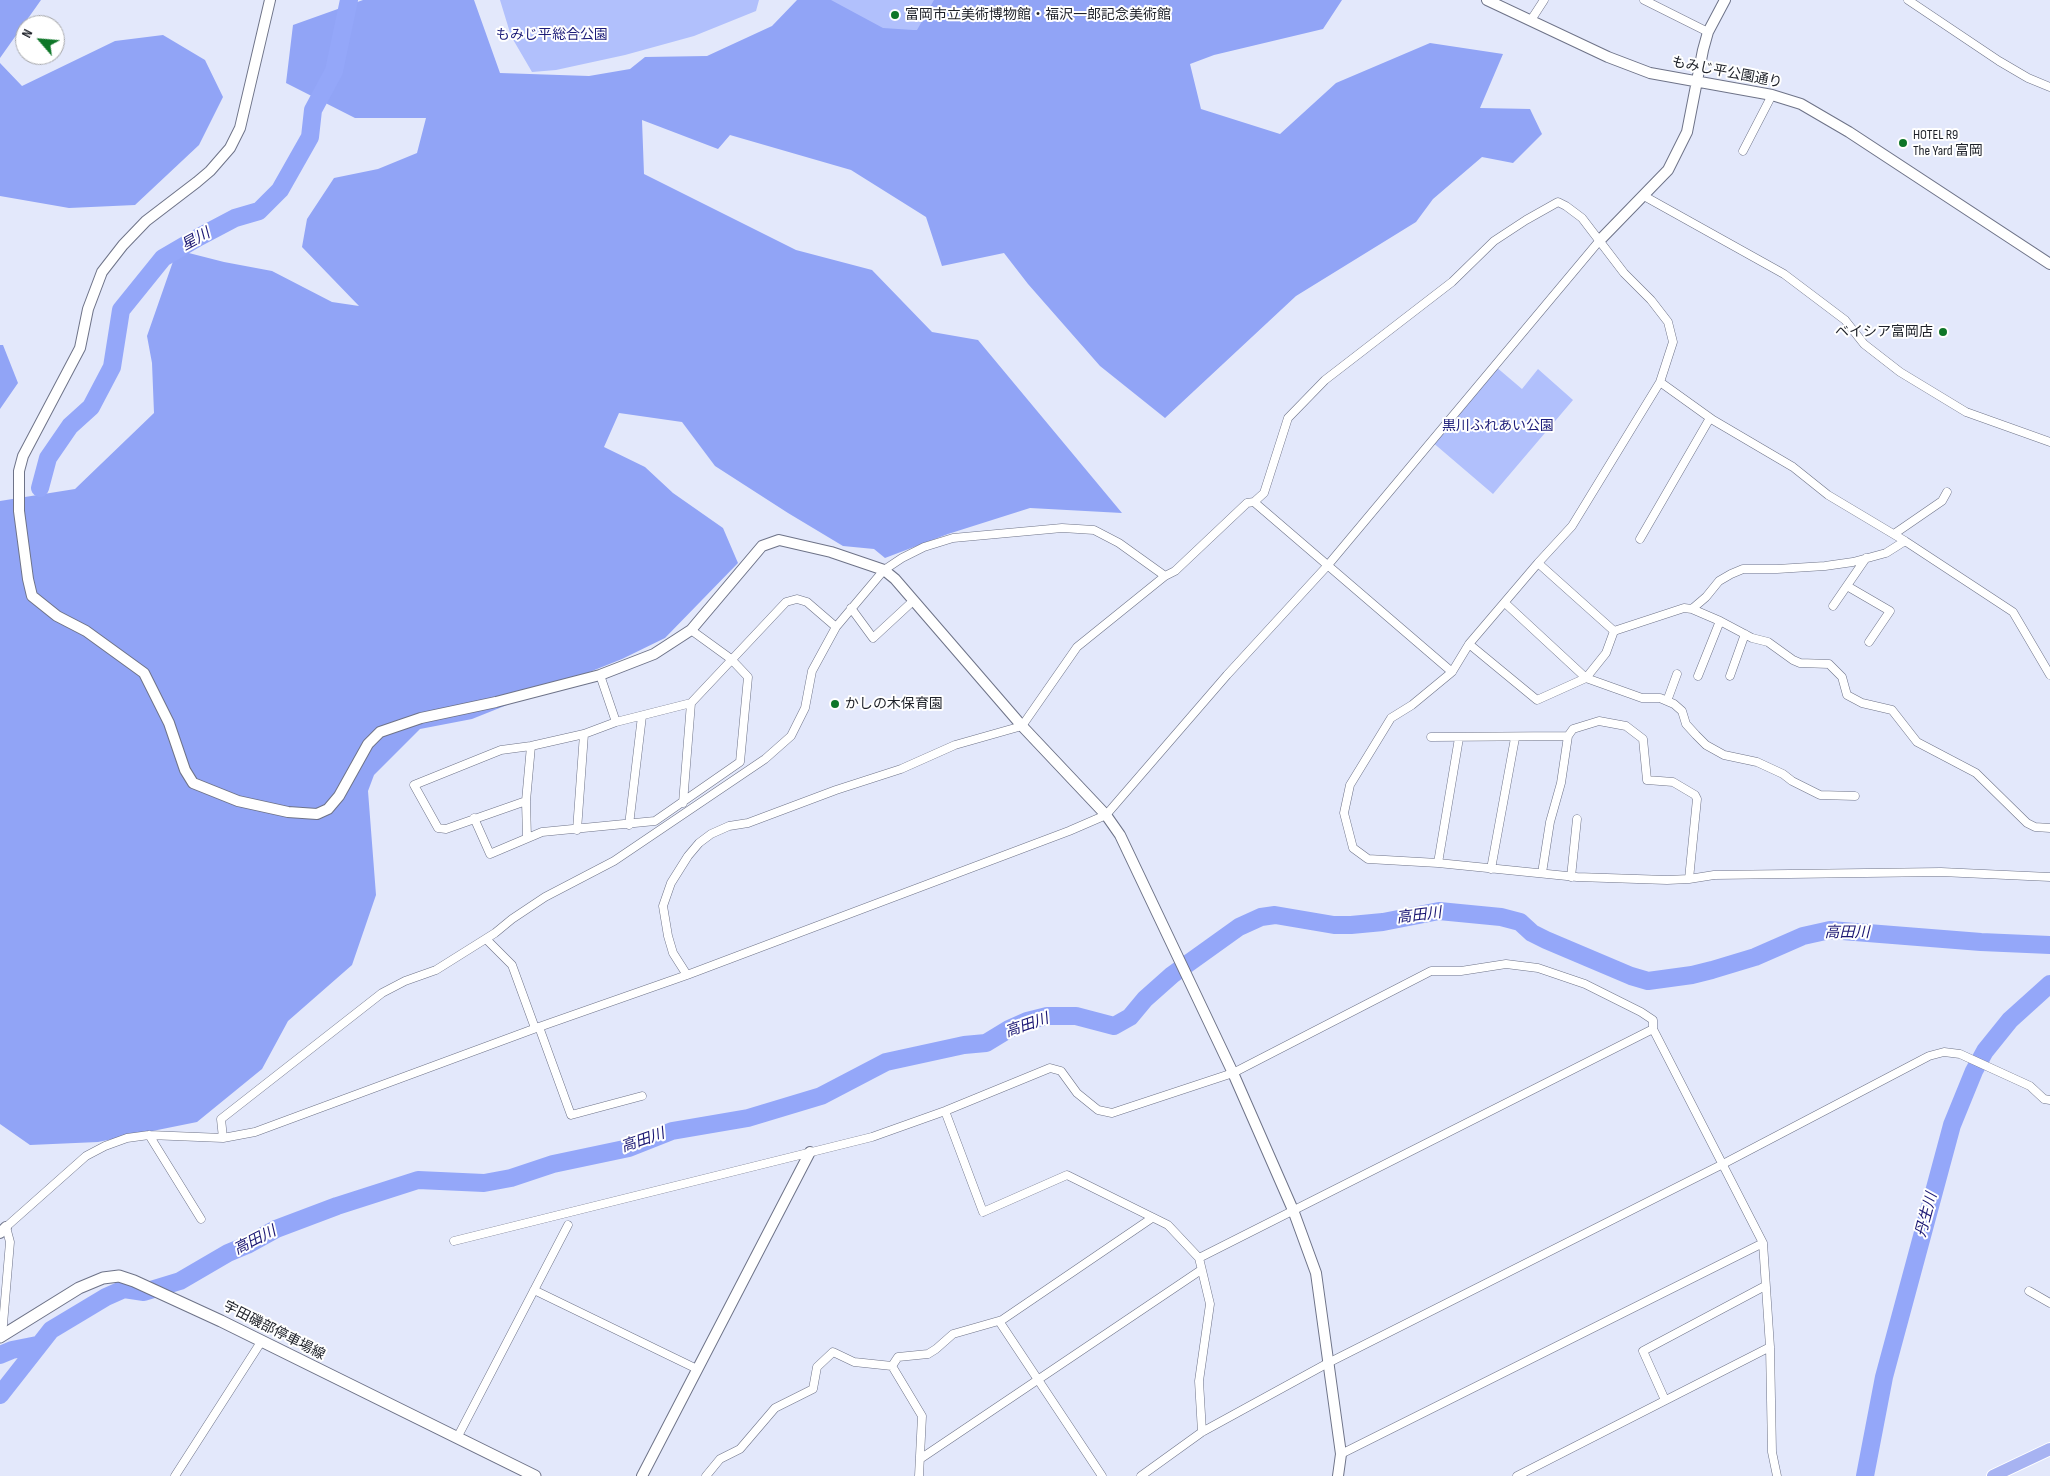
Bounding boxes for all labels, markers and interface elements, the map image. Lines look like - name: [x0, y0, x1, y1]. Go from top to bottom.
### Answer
- place label: 富岡市立美術博物館・福沢一郎記念美術館: [905, 7, 1171, 23]
- marker: 富岡市立美術博物館・福沢一郎記念美術館: [889, 9, 901, 21]
- north arrow: [15, 15, 65, 65]
- text: N: [18, 26, 36, 41]
- park label: もみじ平総合公園: [496, 27, 608, 43]
- street label: もみじ平公園通り: [1670, 54, 1784, 92]
- place label: HOTEL R9 The Yard 富岡: [1913, 127, 1983, 160]
- marker: HOTEL R9 The Yard 富岡: [1897, 137, 1909, 149]
- water label: 星川: [179, 225, 213, 255]
- place label: ベイシア富岡店: [1835, 324, 1933, 340]
- marker: ベイシア富岡店: [1937, 326, 1949, 338]
- park label: 黒川ふれあい公園: [1442, 418, 1554, 434]
- place label: かしの木保育園: [845, 696, 943, 712]
- marker: かしの木保育園: [829, 698, 841, 710]
- water label: 高田川: [1396, 904, 1442, 928]
- water label: 高田川: [1825, 924, 1869, 942]
- water label: 高田川: [1003, 1010, 1051, 1042]
- water label: 高田川: [619, 1125, 667, 1157]
- water label: 丹生川: [1912, 1191, 1942, 1239]
- water label: 高田川: [231, 1223, 279, 1259]
- street label: 宇田磯部停車場線: [220, 1298, 328, 1364]

